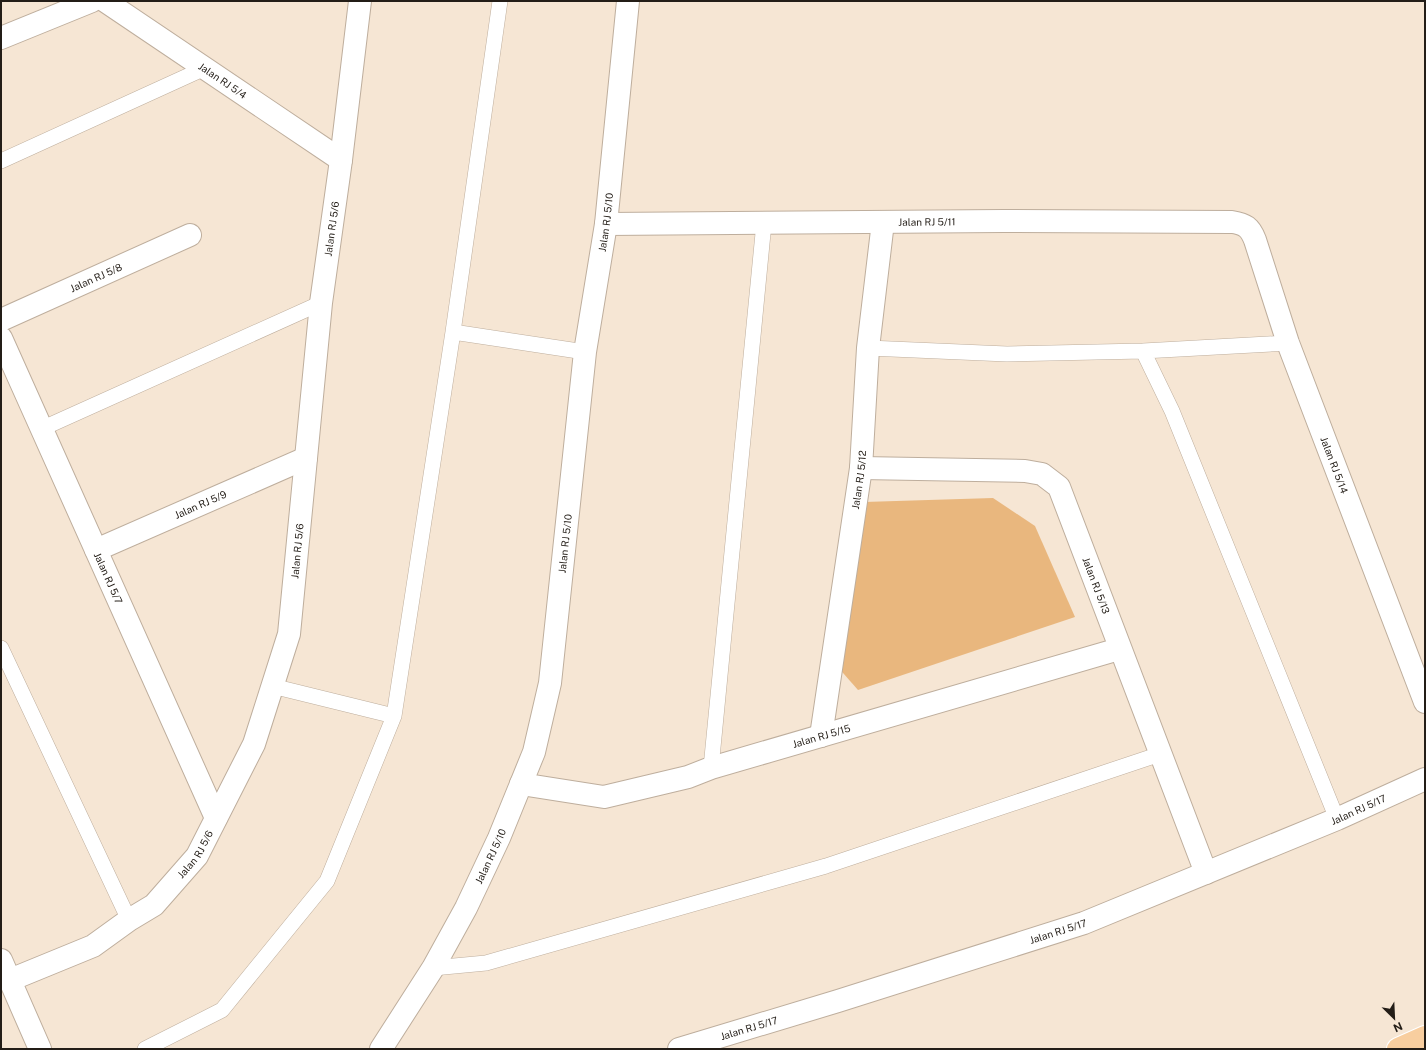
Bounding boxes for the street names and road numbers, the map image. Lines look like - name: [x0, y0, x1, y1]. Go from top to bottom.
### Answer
- street label: Jalan RJ 5/4: [196, 60, 249, 101]
- street label: Jalan RJ 5/10: [596, 192, 615, 253]
- street label: Jalan RJ 5/6: [322, 201, 341, 257]
- street label: Jalan RJ 5/11: [898, 215, 956, 228]
- street label: Jalan RJ 5/8: [68, 260, 124, 294]
- street label: Jalan RJ 5/14: [1318, 435, 1351, 495]
- street label: Jalan RJ 5/12: [849, 450, 868, 510]
- street label: Jalan RJ 5/9: [173, 488, 228, 521]
- street label: Jalan RJ 5/10: [556, 513, 574, 574]
- street label: Jalan RJ 5/6: [288, 523, 306, 579]
- street label: Jalan RJ 5/7: [92, 550, 125, 606]
- street label: Jalan RJ 5/13: [1080, 555, 1113, 615]
- street label: Jalan RJ 5/15: [791, 722, 852, 750]
- street label: Jalan RJ 5/17: [1329, 792, 1388, 827]
- street label: Jalan RJ 5/10: [472, 827, 508, 886]
- street label: Jalan RJ 5/6: [175, 828, 215, 880]
- street label: Jalan RJ 5/17: [1028, 917, 1088, 946]
- street label: Jalan RJ 5/17: [719, 1014, 779, 1042]

